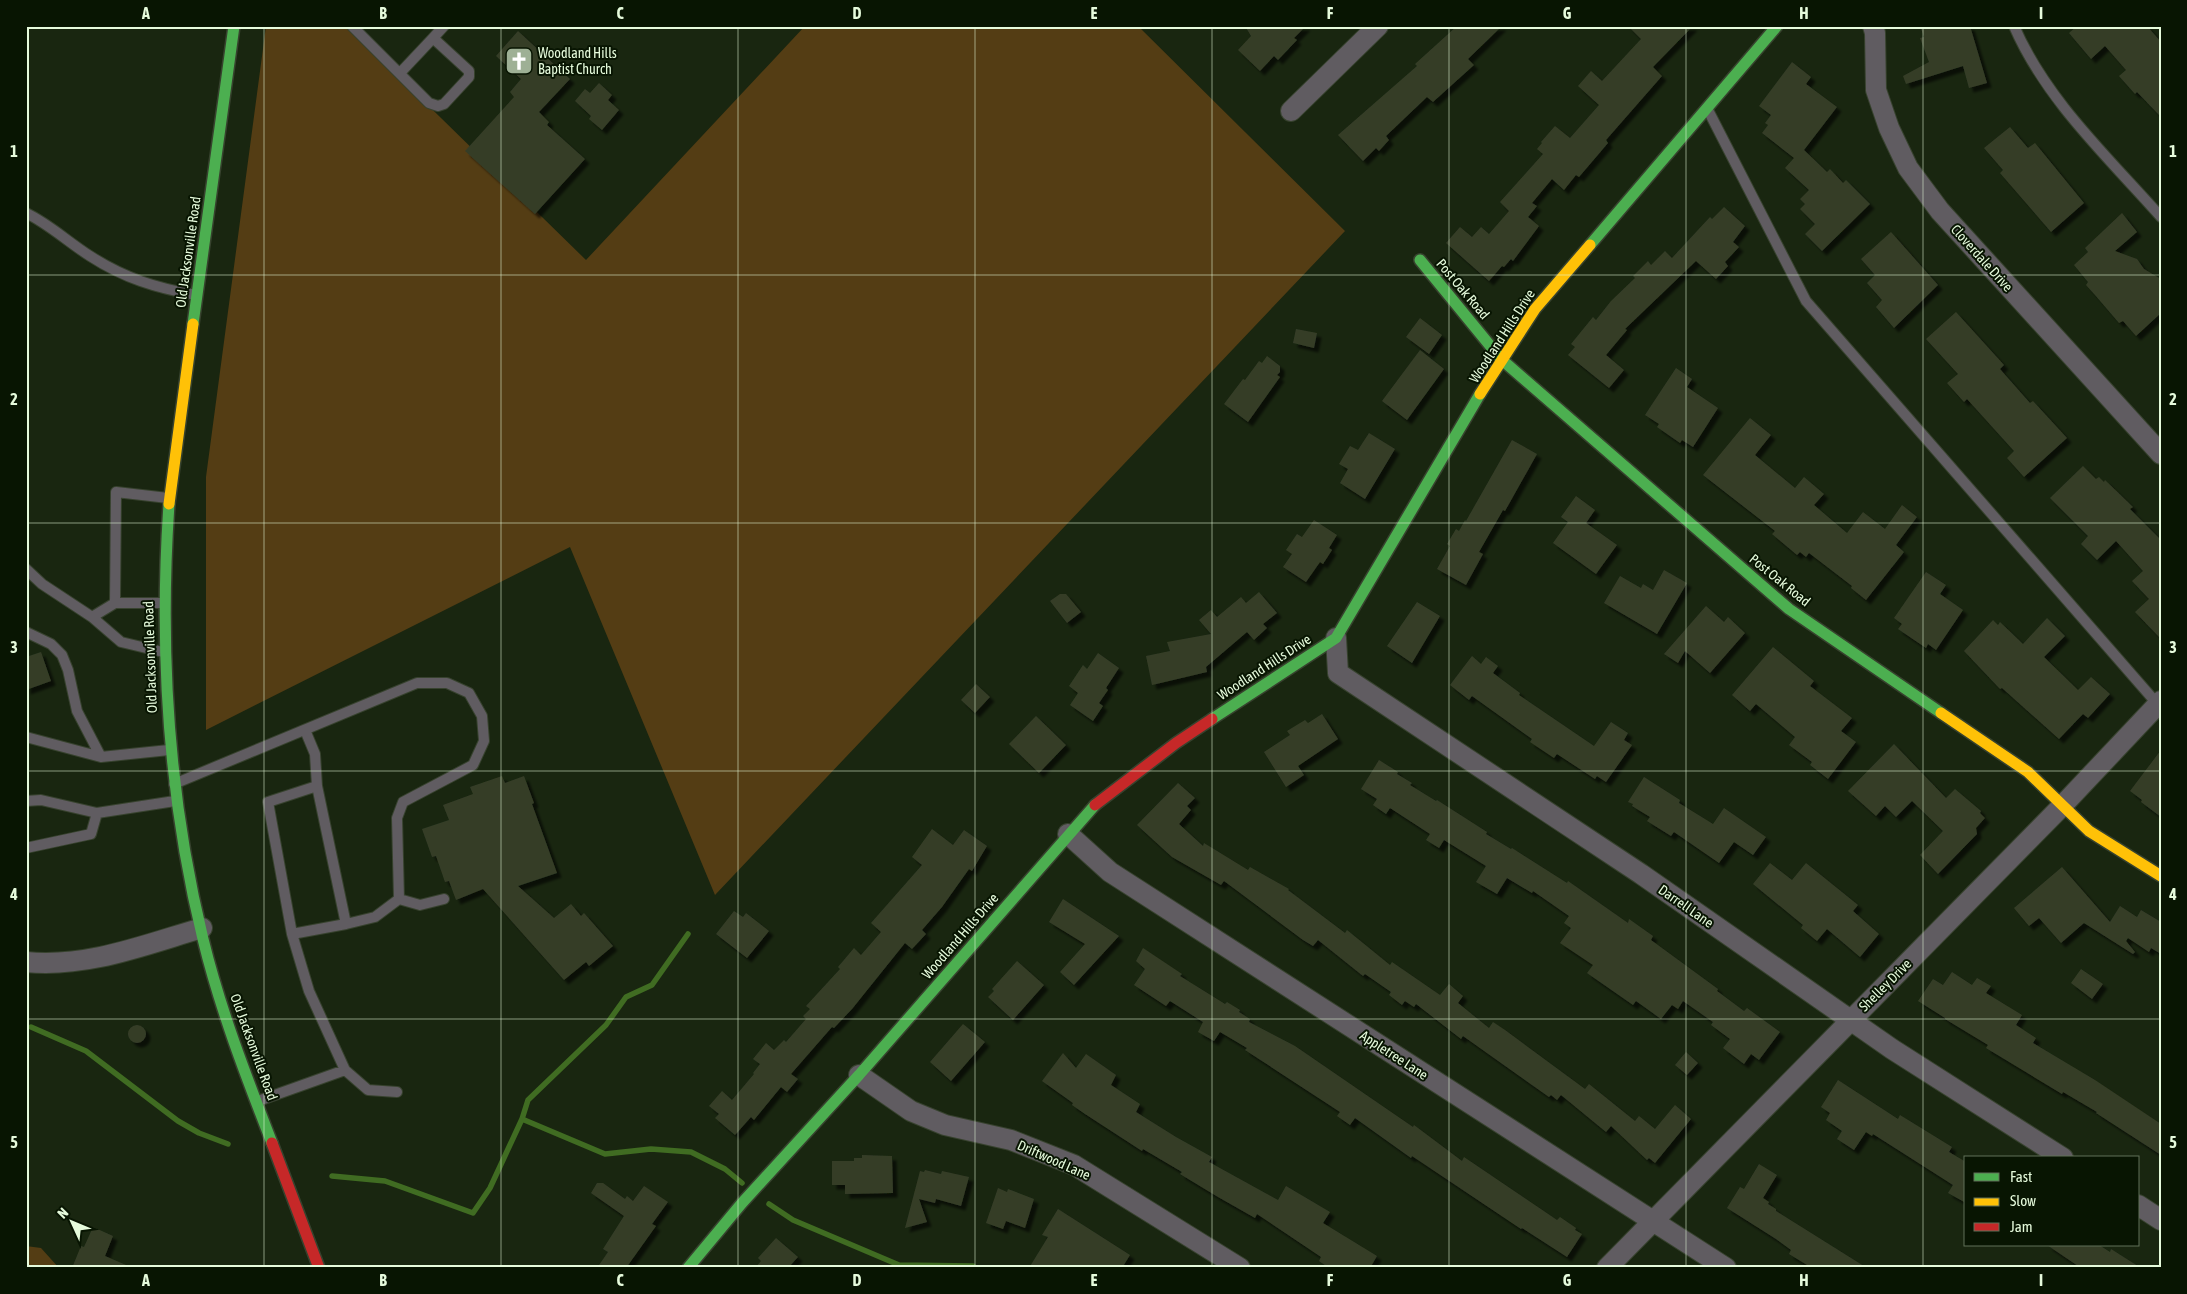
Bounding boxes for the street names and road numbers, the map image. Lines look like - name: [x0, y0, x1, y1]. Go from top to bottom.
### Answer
- street label: Old Jacksonville Road: [172, 195, 204, 309]
- street label: Cloverdale Drive: [1948, 221, 2016, 295]
- street label: Post Oak Road: [1433, 256, 1493, 322]
- street label: Woodland Hills Drive: [1466, 286, 1538, 386]
- street label: Post Oak Road: [1746, 551, 1814, 609]
- street label: Old Jacksonville Road: [140, 601, 160, 713]
- street label: Woodland Hills Drive: [1214, 631, 1314, 703]
- street label: Darrell Lane: [1655, 881, 1717, 931]
- street label: Woodland Hills Drive: [919, 890, 1001, 982]
- street label: Shelley Drive: [1856, 956, 1914, 1014]
- street label: Old Jacksonville Road: [227, 992, 281, 1102]
- street label: Appletree Lane: [1357, 1027, 1431, 1083]
- street label: Driftwood Lane: [1015, 1137, 1093, 1183]

